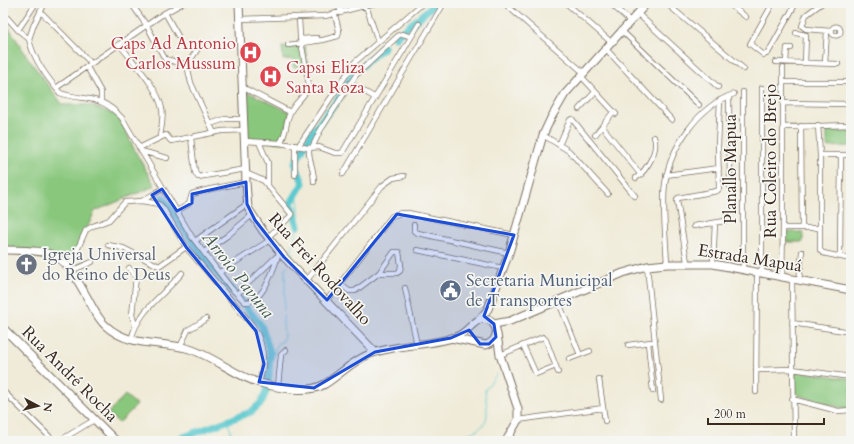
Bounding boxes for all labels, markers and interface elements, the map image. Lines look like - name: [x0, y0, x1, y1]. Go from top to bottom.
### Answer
- place label: Caps Ad Antonio Carlos Mussum: [111, 32, 237, 75]
- hospital icon: Caps Ad Antonio Carlos Mussum: [238, 40, 264, 66]
- place label: Capsi Eliza Santa Roza: [286, 56, 366, 99]
- hospital icon: Capsi Eliza Santa Roza: [257, 64, 283, 90]
- street label: Rua Coleiro do Brejo: [759, 84, 782, 238]
- street label: Planallo Mapua: [719, 113, 742, 224]
- street label: Rua Frei Rodovalho: [263, 208, 377, 330]
- water label: Arroio Pavuna: [195, 225, 280, 324]
- street label: Estrada Mapuá: [696, 238, 804, 278]
- place label: Igreja Universal do Reino de Deus: [42, 243, 171, 286]
- church icon: Igreja Universal do Reino de Deus: [13, 251, 39, 277]
- place label: Secretaria Municipal de Transportes: [466, 269, 613, 312]
- public building icon: Secretaria Municipal de Transportes: [438, 277, 464, 303]
- street label: Rua André Rocha: [17, 321, 124, 428]
- north arrow: [18, 386, 58, 426]
- scale bar: [708, 400, 824, 426]
- text: N: [39, 402, 55, 413]
- text: 200 m: [714, 406, 747, 422]

